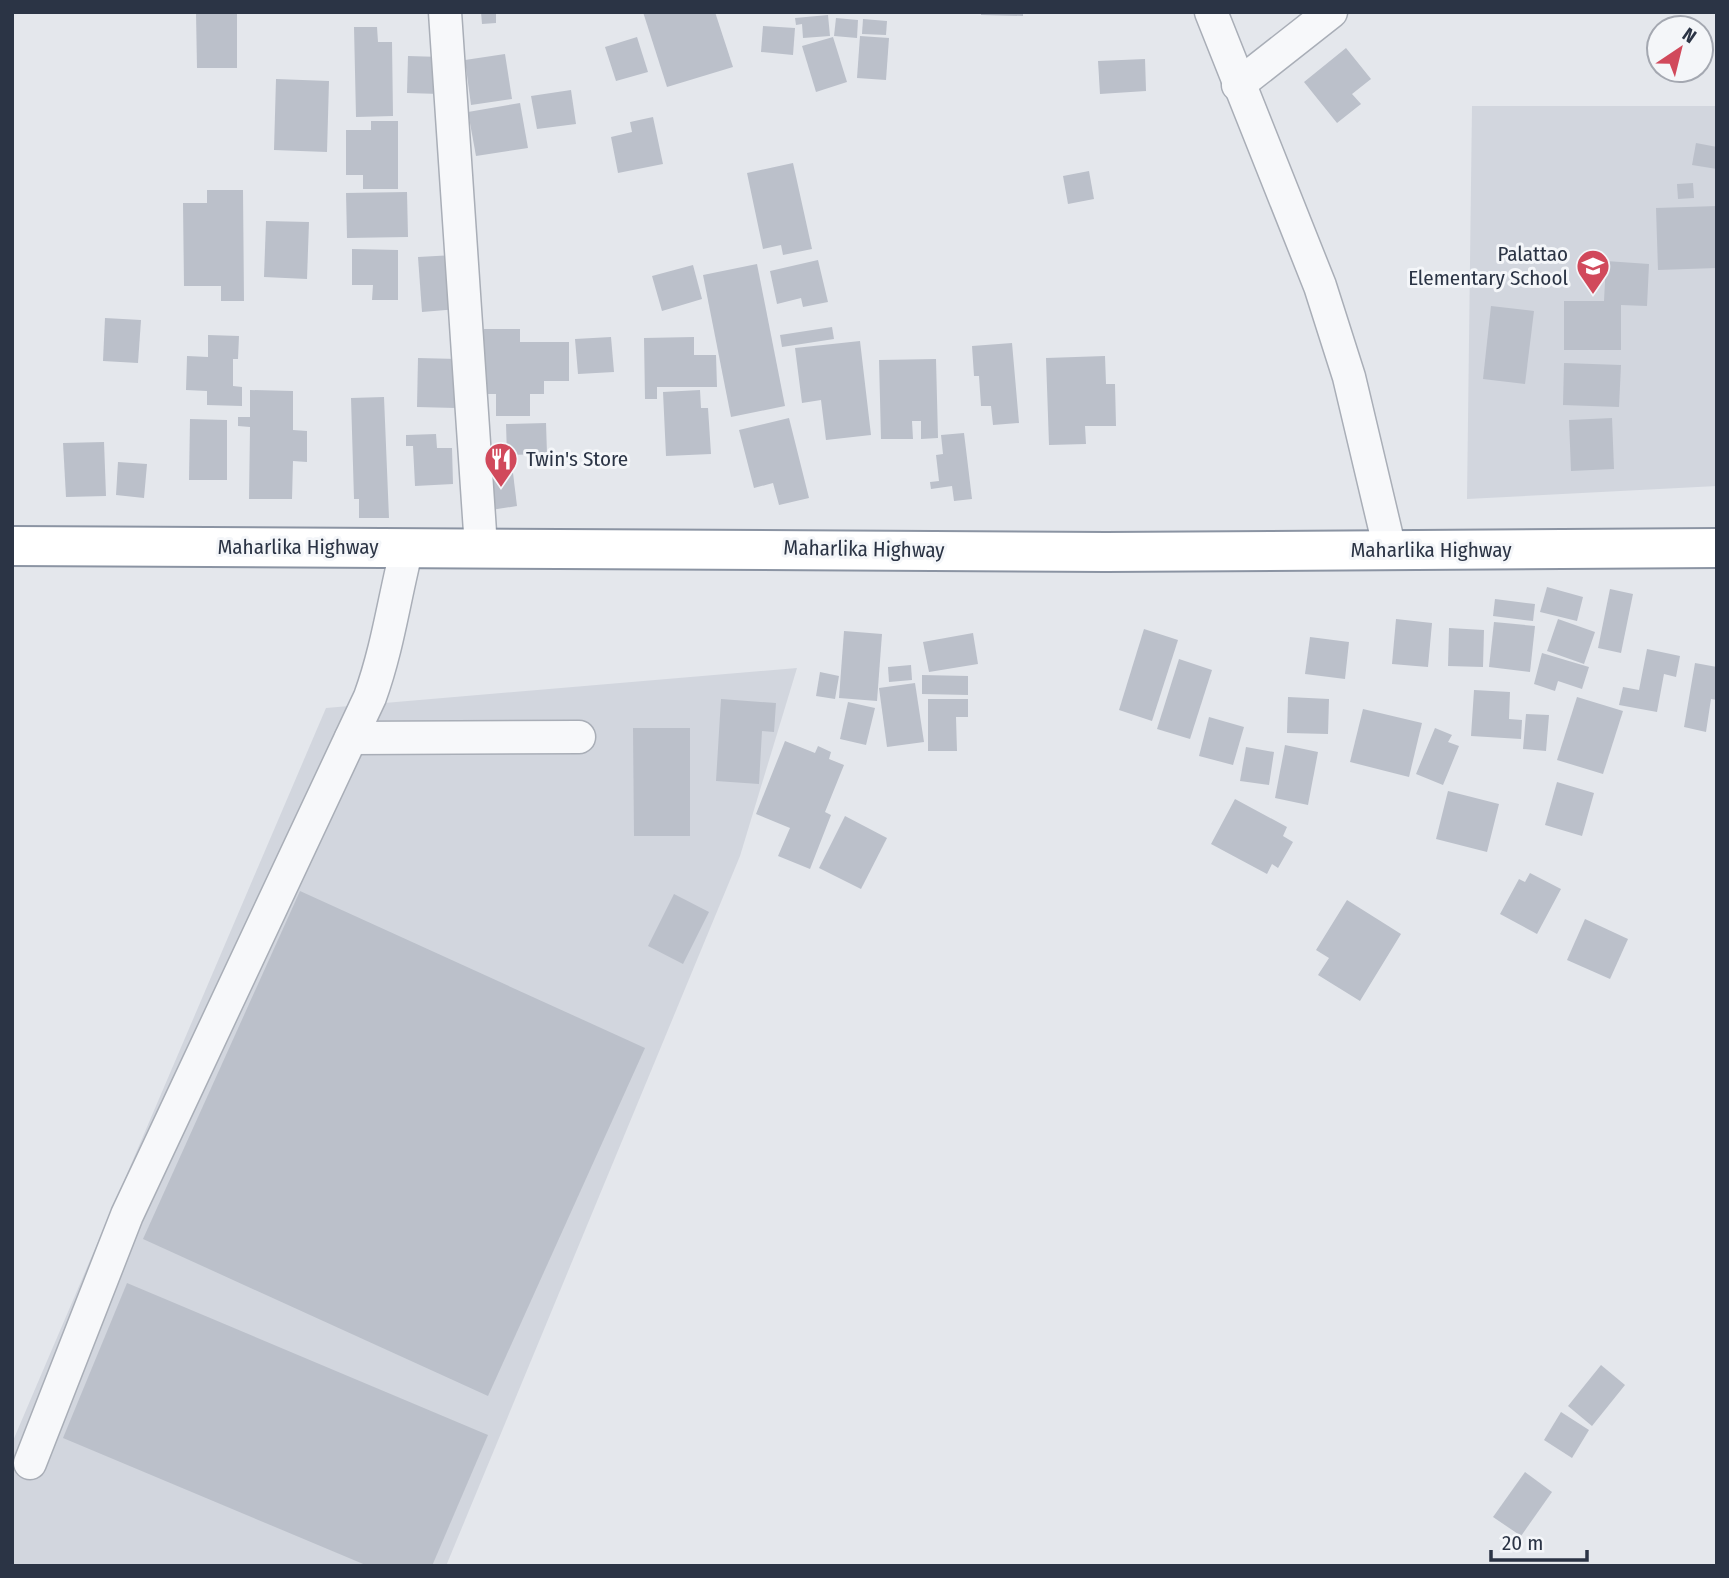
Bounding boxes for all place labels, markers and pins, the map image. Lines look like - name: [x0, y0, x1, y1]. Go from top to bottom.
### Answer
- place label: Palattao Elementary School: [1408, 241, 1568, 291]
- school or university icon: Palattao Elementary School: [1574, 247, 1612, 296]
- restaurant icon: Twin's Store: [482, 440, 520, 489]
- place label: Twin's Store: [526, 446, 628, 472]

